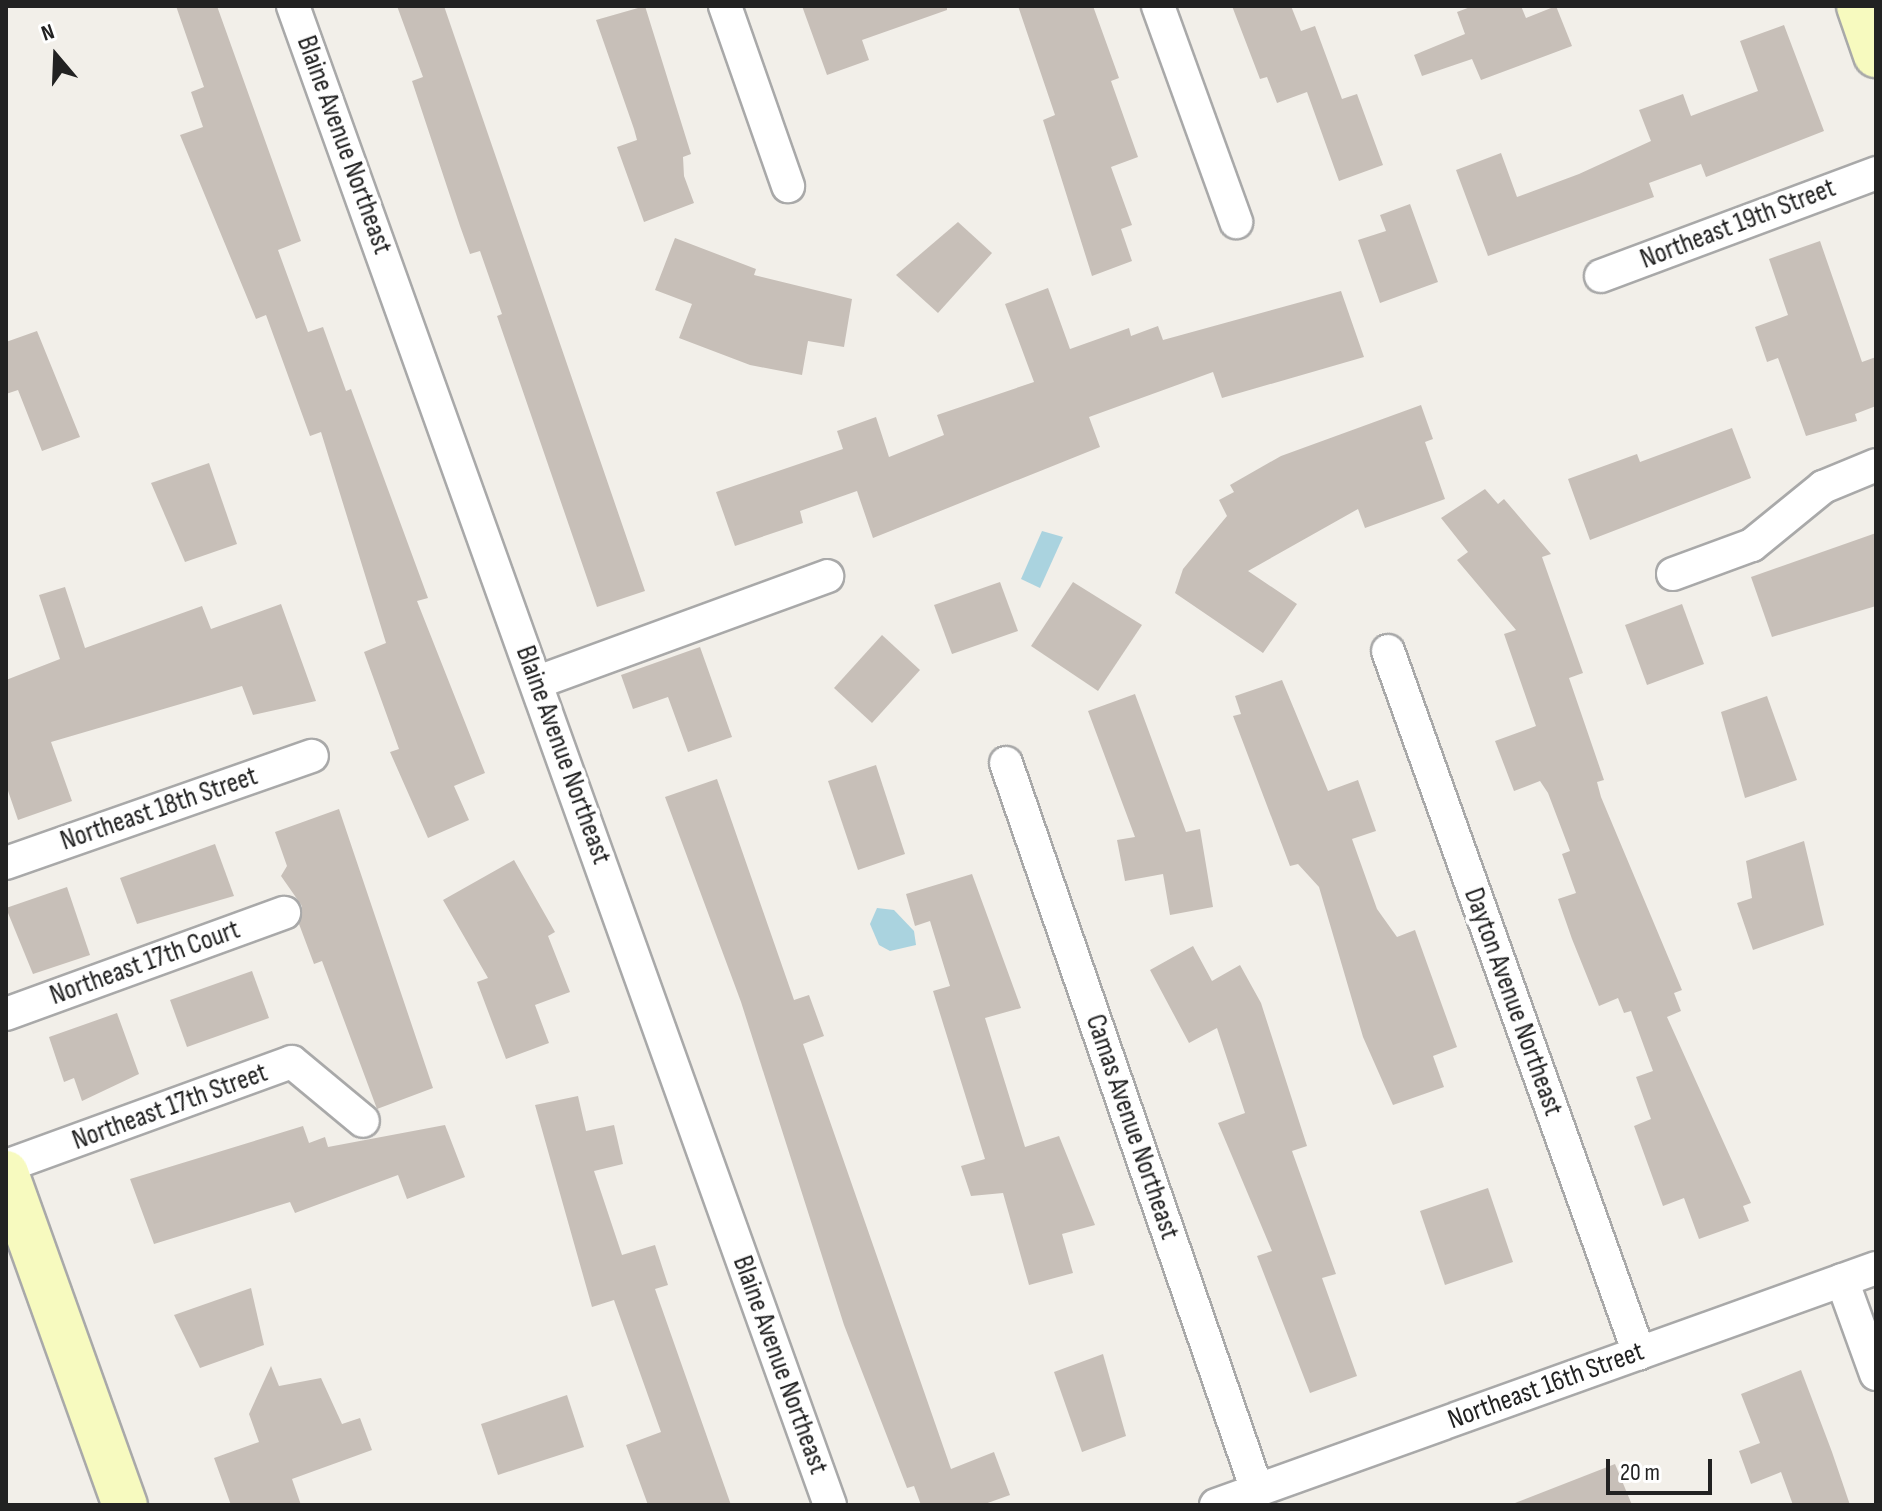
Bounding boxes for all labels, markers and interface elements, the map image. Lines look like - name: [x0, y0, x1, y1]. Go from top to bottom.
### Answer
- north arrow: [16, 16, 96, 96]
- text: N: [38, 18, 58, 48]
- street label: Blaine Avenue Northeast: [289, 31, 399, 259]
- street label: Northeast 19th Street: [1636, 171, 1840, 277]
- street label: Blaine Avenue Northeast: [508, 641, 618, 869]
- street label: Northeast 18th Street: [56, 760, 262, 858]
- street label: Dayton Avenue Northeast: [1456, 884, 1570, 1120]
- street label: Northeast 17th Court: [45, 913, 245, 1013]
- street label: Camas Avenue Northeast: [1078, 1010, 1186, 1244]
- street label: Northeast 17th Street: [68, 1056, 272, 1158]
- street label: Blaine Avenue Northeast: [725, 1251, 835, 1479]
- street label: Northeast 16th Street: [1443, 1335, 1649, 1437]
- scale bar: [1610, 1443, 1716, 1493]
- text: 20 m: [1620, 1458, 1660, 1487]

